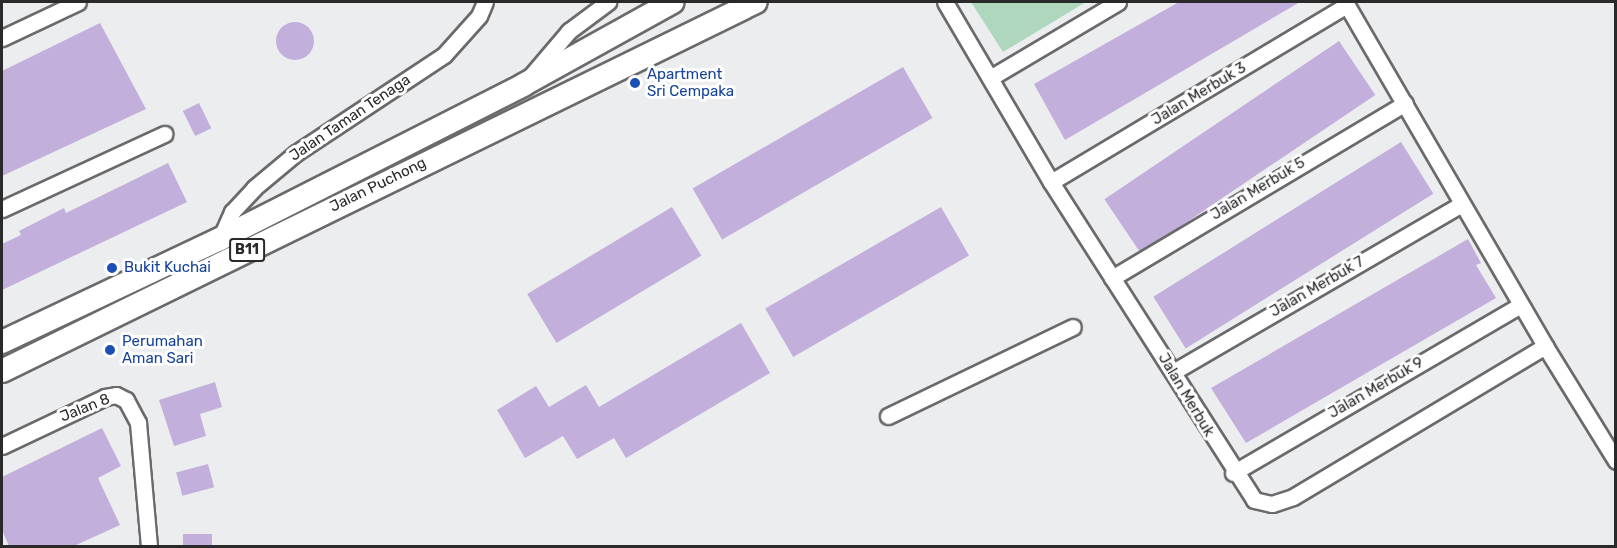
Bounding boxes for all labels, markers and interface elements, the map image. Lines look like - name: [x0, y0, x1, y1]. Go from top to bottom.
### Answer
- street label: Jalan Merbuk 3: [1149, 59, 1249, 129]
- place label: Apartment Sri Cempaka: [647, 65, 734, 100]
- street label: Jalan Taman Tenaga: [286, 71, 414, 165]
- marker: Apartment Sri Cempaka: [628, 76, 642, 90]
- street label: Jalan Puchong: [327, 154, 429, 216]
- street label: Jalan Merbuk 5: [1208, 154, 1308, 224]
- road number: B11: [229, 239, 265, 261]
- street label: Jalan Merbuk 7: [1267, 253, 1367, 321]
- place label: Bukit Kuchai: [124, 259, 211, 277]
- marker: Bukit Kuchai: [105, 261, 119, 275]
- place label: Perumahan Aman Sari: [122, 332, 203, 367]
- marker: Perumahan Aman Sari: [103, 343, 117, 357]
- street label: Jalan Merbuk: [1154, 350, 1218, 440]
- street label: Jalan Merbuk 9: [1325, 354, 1427, 422]
- street label: Jalan 8: [58, 390, 112, 426]

